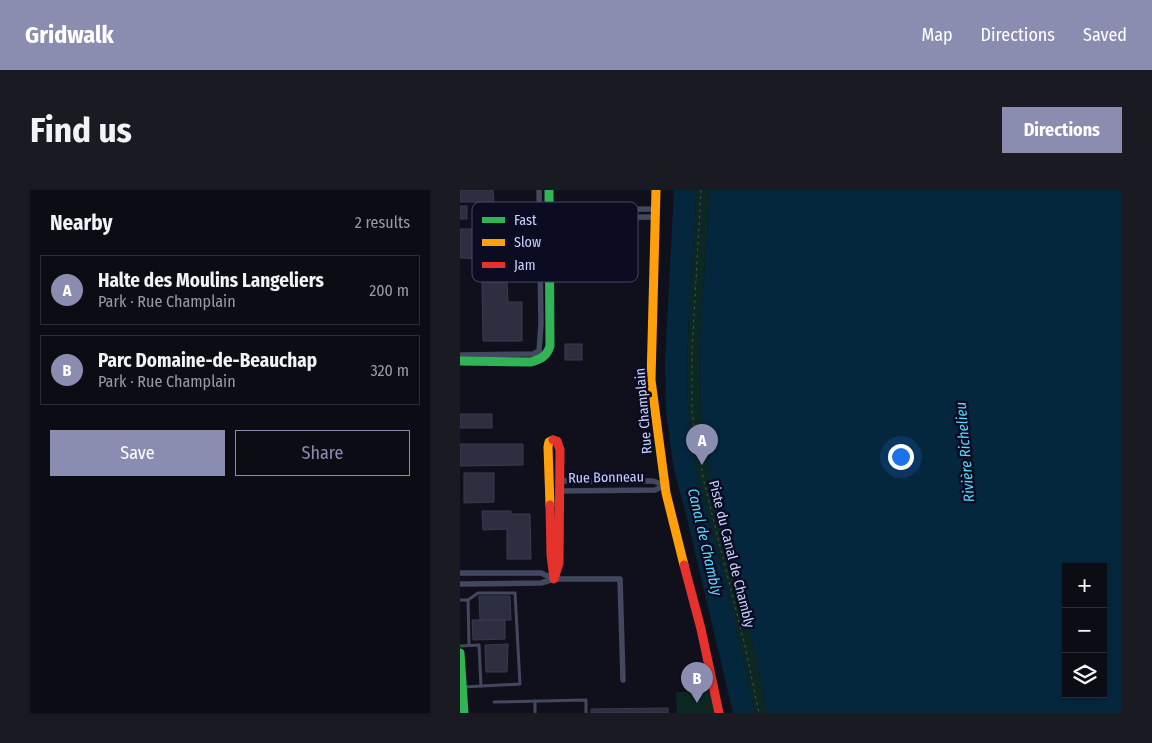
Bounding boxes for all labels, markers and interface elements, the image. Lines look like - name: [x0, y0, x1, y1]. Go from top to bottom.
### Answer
- text: Gridwalk: [25, 21, 114, 49]
- text: Map: [921, 24, 953, 46]
- text: Directions: [981, 24, 1055, 46]
- text: Saved: [1083, 24, 1127, 46]
- button: Directions: [1002, 107, 1122, 153]
- text: Find us: [30, 109, 132, 151]
- legend: [472, 202, 638, 282]
- text: Nearby: [50, 210, 112, 236]
- text: Fast: [514, 212, 537, 229]
- text: 2 results: [355, 213, 410, 232]
- text: Slow: [514, 234, 541, 251]
- text: Jam: [514, 257, 535, 274]
- text: Halte des Moulins Langeliers: [98, 269, 324, 292]
- text: A: [63, 281, 71, 300]
- text: 200 m: [369, 281, 409, 300]
- text: Park · Rue Champlain: [98, 292, 236, 311]
- text: Parc Domaine-de-Beauchap: [98, 349, 317, 372]
- text: B: [63, 361, 71, 380]
- text: 320 m: [370, 361, 409, 380]
- street label: Rue Champlain: [631, 367, 656, 455]
- text: Park · Rue Champlain: [98, 372, 236, 391]
- water label: Rivière Richelieu: [952, 401, 978, 503]
- pin: A: [686, 424, 718, 465]
- button: Save: [50, 430, 225, 476]
- button: Share: [235, 430, 410, 476]
- your location: [888, 444, 914, 470]
- street label: Rue Bonneau: [568, 468, 644, 487]
- street label: Piste du Canal de Chambly: [705, 479, 758, 630]
- water label: Canal de Chambly: [684, 487, 726, 599]
- map controls: [1062, 563, 1107, 698]
- button: +: [1062, 563, 1107, 608]
- button: −: [1062, 608, 1107, 653]
- button: layers: [1062, 653, 1107, 698]
- pin: B: [681, 662, 713, 703]

